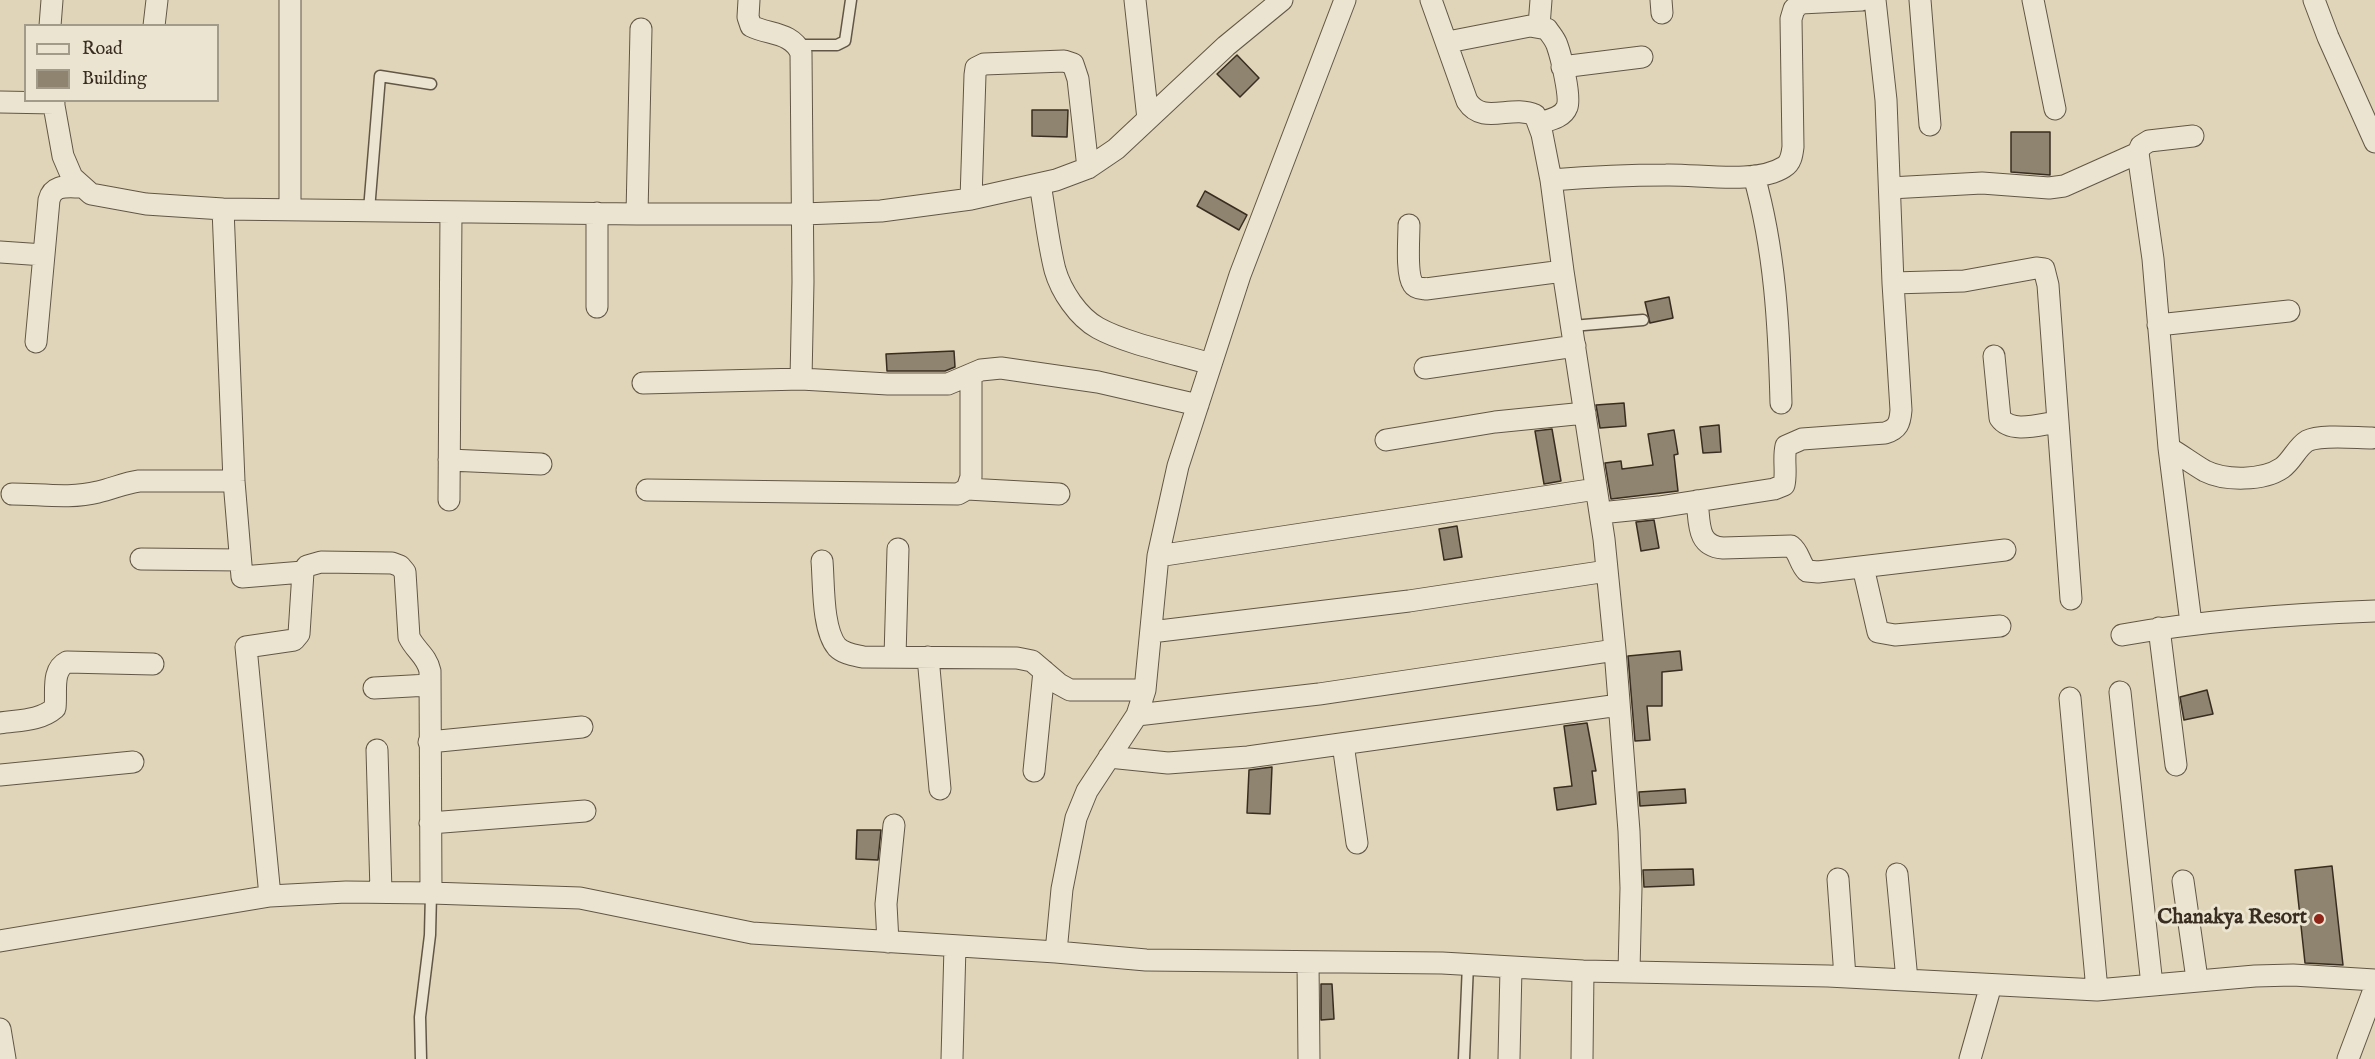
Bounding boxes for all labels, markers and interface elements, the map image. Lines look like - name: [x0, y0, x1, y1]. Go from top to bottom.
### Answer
- legend: [24, 24, 219, 102]
- text: Road: [82, 38, 123, 61]
- text: Building: [82, 68, 147, 91]
- place label: Chanakya Resort: [2157, 906, 2307, 932]
- marker: Chanakya Resort: [2312, 912, 2326, 926]

